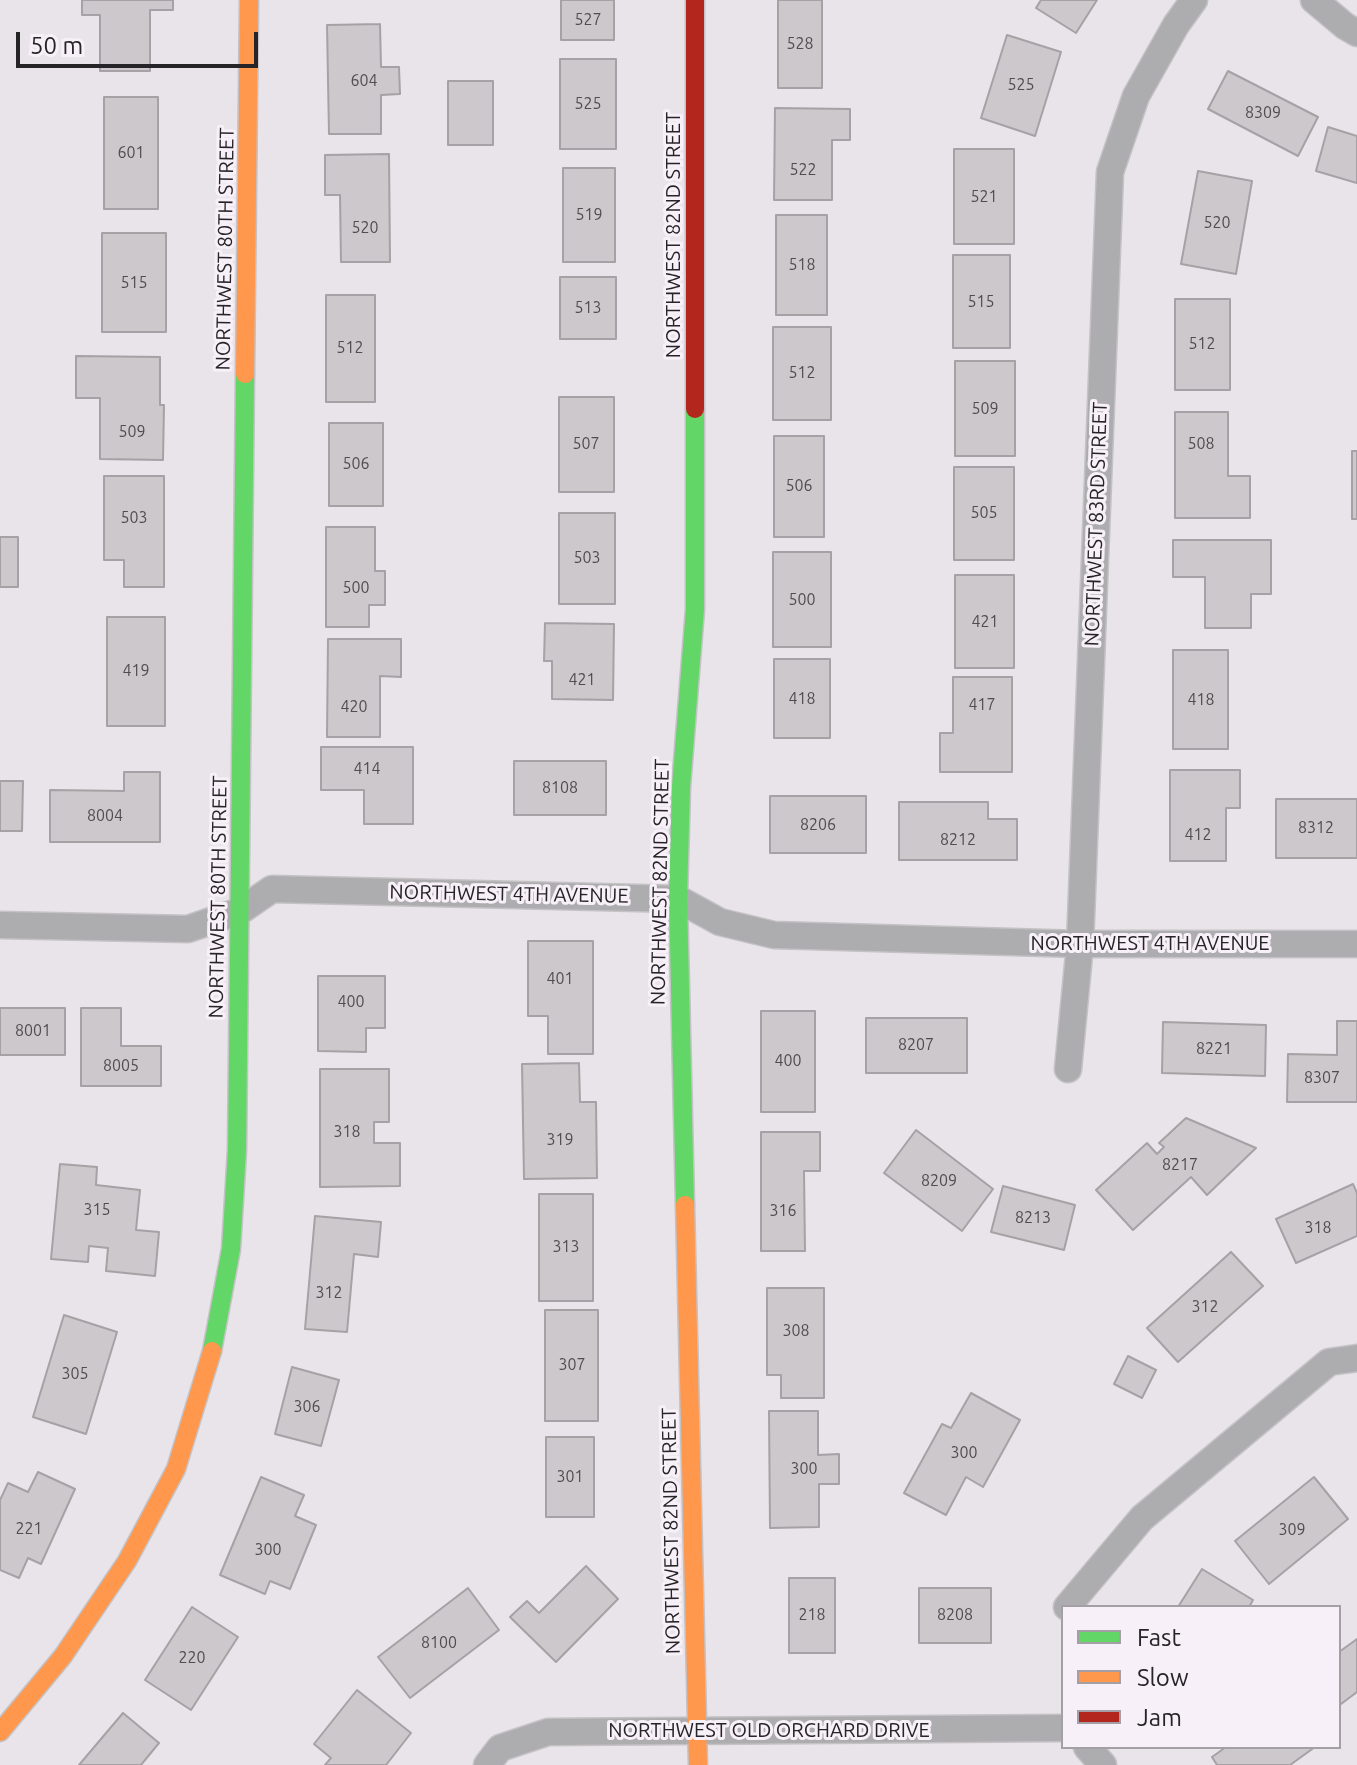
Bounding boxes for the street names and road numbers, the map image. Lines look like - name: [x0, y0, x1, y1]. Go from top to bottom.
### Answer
- street label: NORTHWEST 82ND STREET: [661, 112, 685, 358]
- street label: NORTHWEST 80TH STREET: [211, 127, 239, 371]
- street label: NORTHWEST 83RD STREET: [1080, 401, 1112, 647]
- street label: NORTHWEST 82ND STREET: [646, 759, 674, 1005]
- street label: NORTHWEST 80TH STREET: [204, 775, 232, 1019]
- street label: NORTHWEST 4TH AVENUE: [389, 880, 629, 908]
- street label: NORTHWEST 4TH AVENUE: [1030, 931, 1270, 955]
- street label: NORTHWEST 82ND STREET: [657, 1408, 685, 1654]
- street label: NORTHWEST OLD ORCHARD DRIVE: [608, 1718, 930, 1742]

